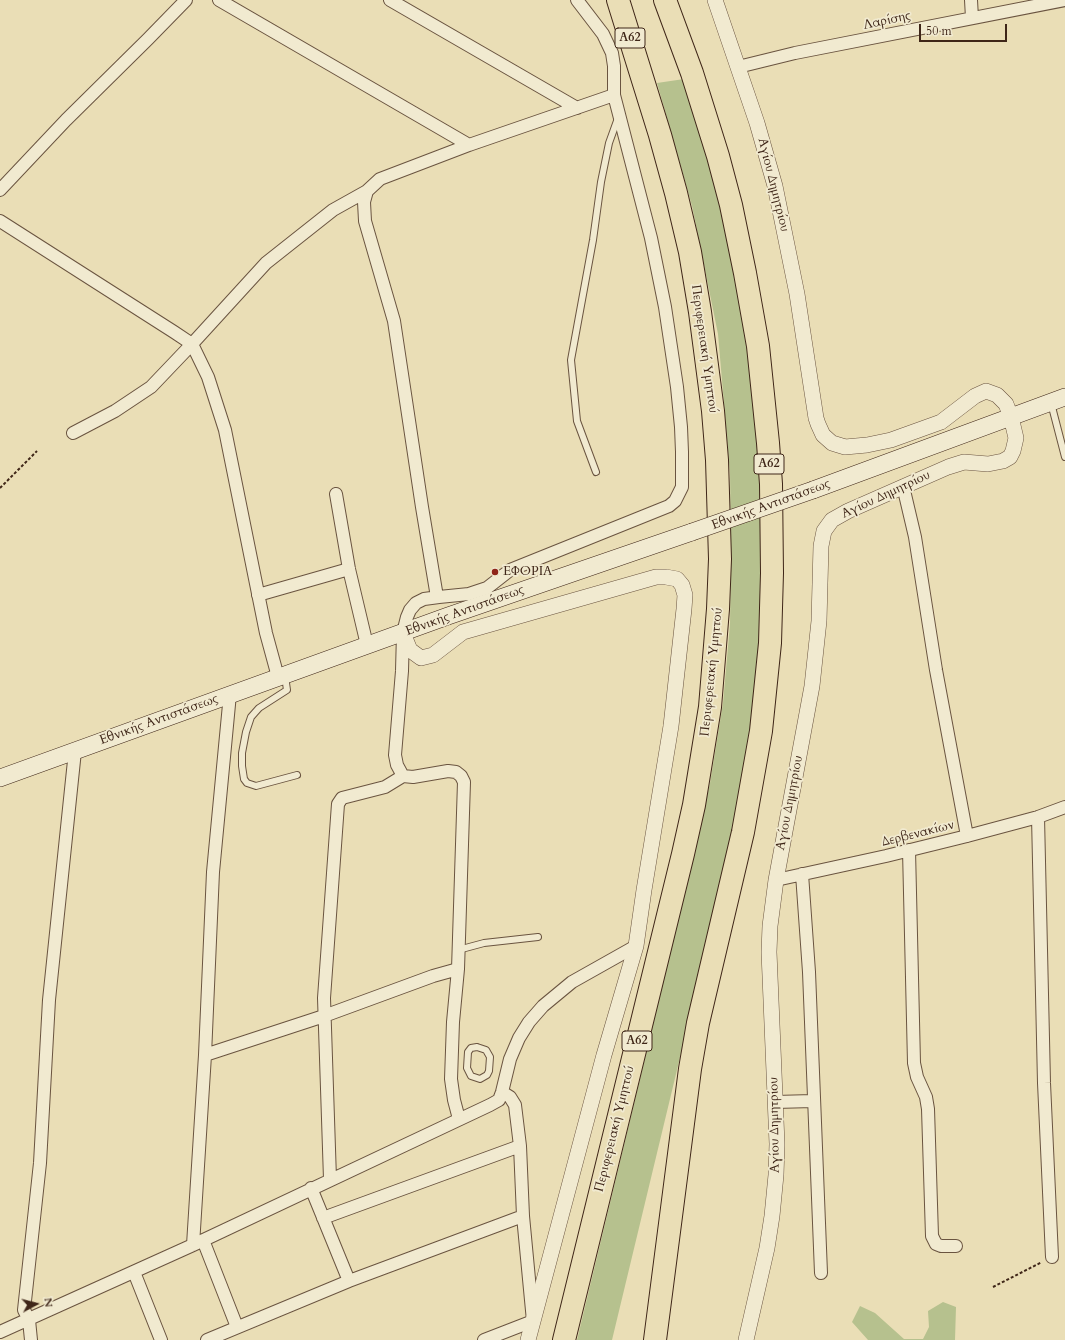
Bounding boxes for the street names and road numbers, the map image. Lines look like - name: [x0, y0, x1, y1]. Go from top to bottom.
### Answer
- street label: Λαρίσης: [862, 8, 912, 34]
- road number: Α62: [615, 28, 645, 48]
- street label: Αγίου Δημητρίου: [754, 136, 792, 234]
- street label: Περιφερειακή Υμηττού: [687, 284, 721, 414]
- road number: Α62: [754, 454, 784, 474]
- street label: Αγίου Δημητρίου: [839, 468, 933, 522]
- street label: Εθνικής Αντιστάσεως: [710, 476, 832, 534]
- street label: Εθνικής Αντιστάσεως: [404, 582, 526, 640]
- street label: Περιφερειακή Υμηττού: [697, 607, 727, 737]
- street label: Εθνικής Αντιστάσεως: [98, 691, 220, 749]
- street label: Αγίου Δημητρίου: [773, 754, 807, 852]
- street label: Δερβενακίων: [880, 817, 956, 851]
- road number: Α62: [622, 1031, 652, 1051]
- street label: Περιφερειακή Υμηττού: [592, 1064, 638, 1194]
- street label: Αγίου Δημητρίου: [766, 1077, 784, 1173]

